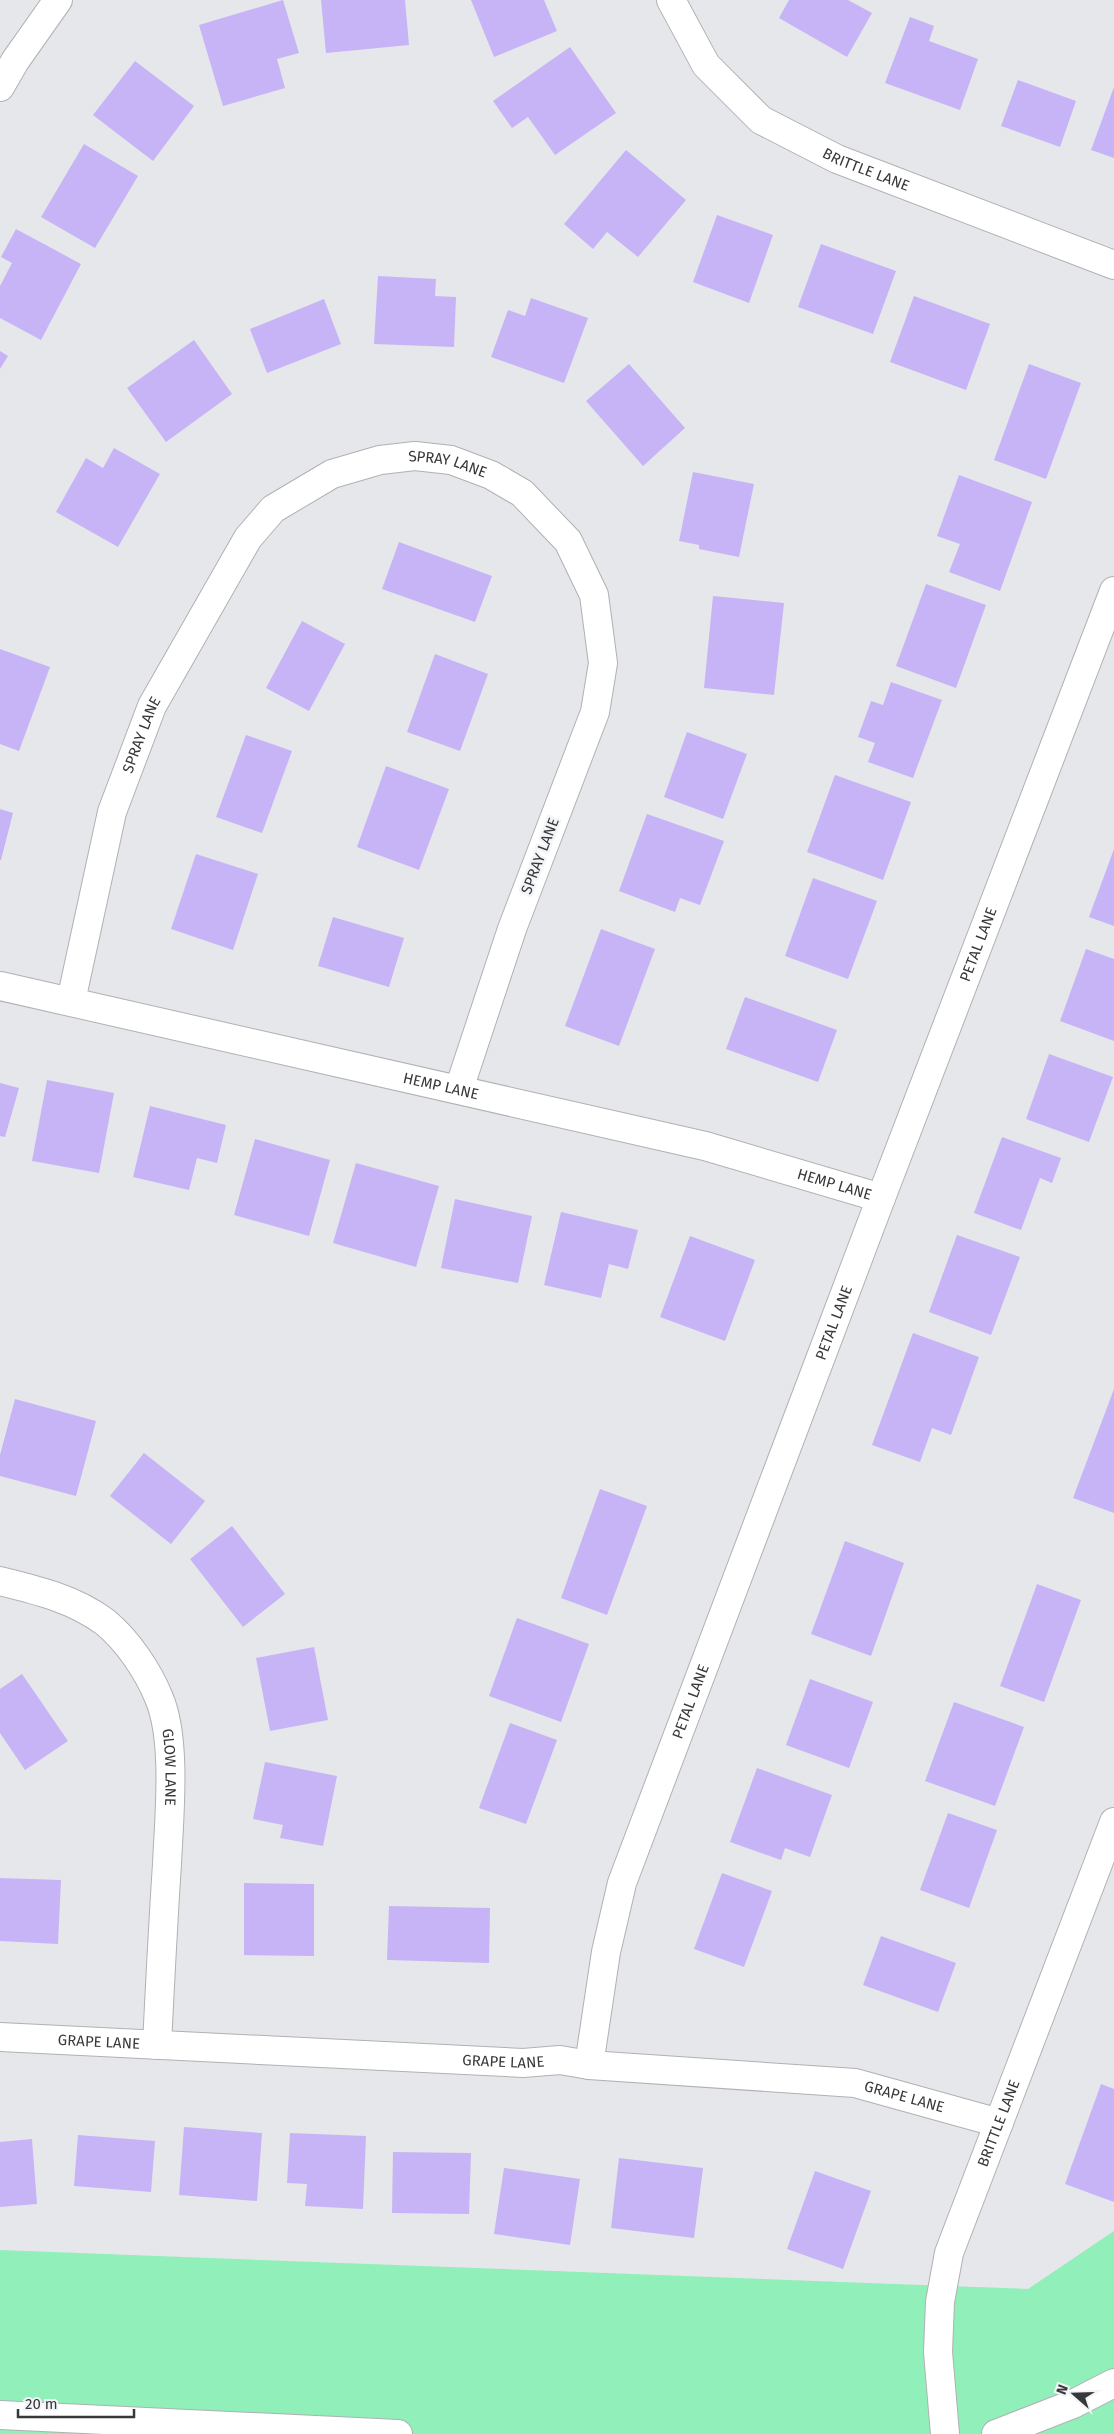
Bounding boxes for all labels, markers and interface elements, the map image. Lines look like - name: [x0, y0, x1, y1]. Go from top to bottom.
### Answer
- street label: BRITTLE LANE: [819, 144, 912, 195]
- street label: SPRAY LANE: [407, 447, 489, 482]
- street label: SPRAY LANE: [119, 693, 165, 776]
- street label: SPRAY LANE: [517, 815, 563, 897]
- street label: PETAL LANE: [956, 905, 1001, 984]
- street label: HEMP LANE: [401, 1069, 480, 1103]
- street label: HEMP LANE: [795, 1165, 874, 1204]
- street label: PETAL LANE: [812, 1283, 856, 1363]
- street label: PETAL LANE: [668, 1662, 713, 1741]
- street label: GLOW LANE: [158, 1727, 180, 1806]
- street label: GRAPE LANE: [57, 2031, 140, 2053]
- street label: GRAPE LANE: [462, 2051, 545, 2072]
- street label: GRAPE LANE: [862, 2077, 946, 2116]
- street label: BRITTLE LANE: [974, 2077, 1023, 2170]
- north arrow: [1049, 2369, 1099, 2419]
- text: N: [1053, 2382, 1072, 2397]
- scale bar: [18, 2386, 134, 2418]
- text: 20 m: [25, 2395, 58, 2413]

